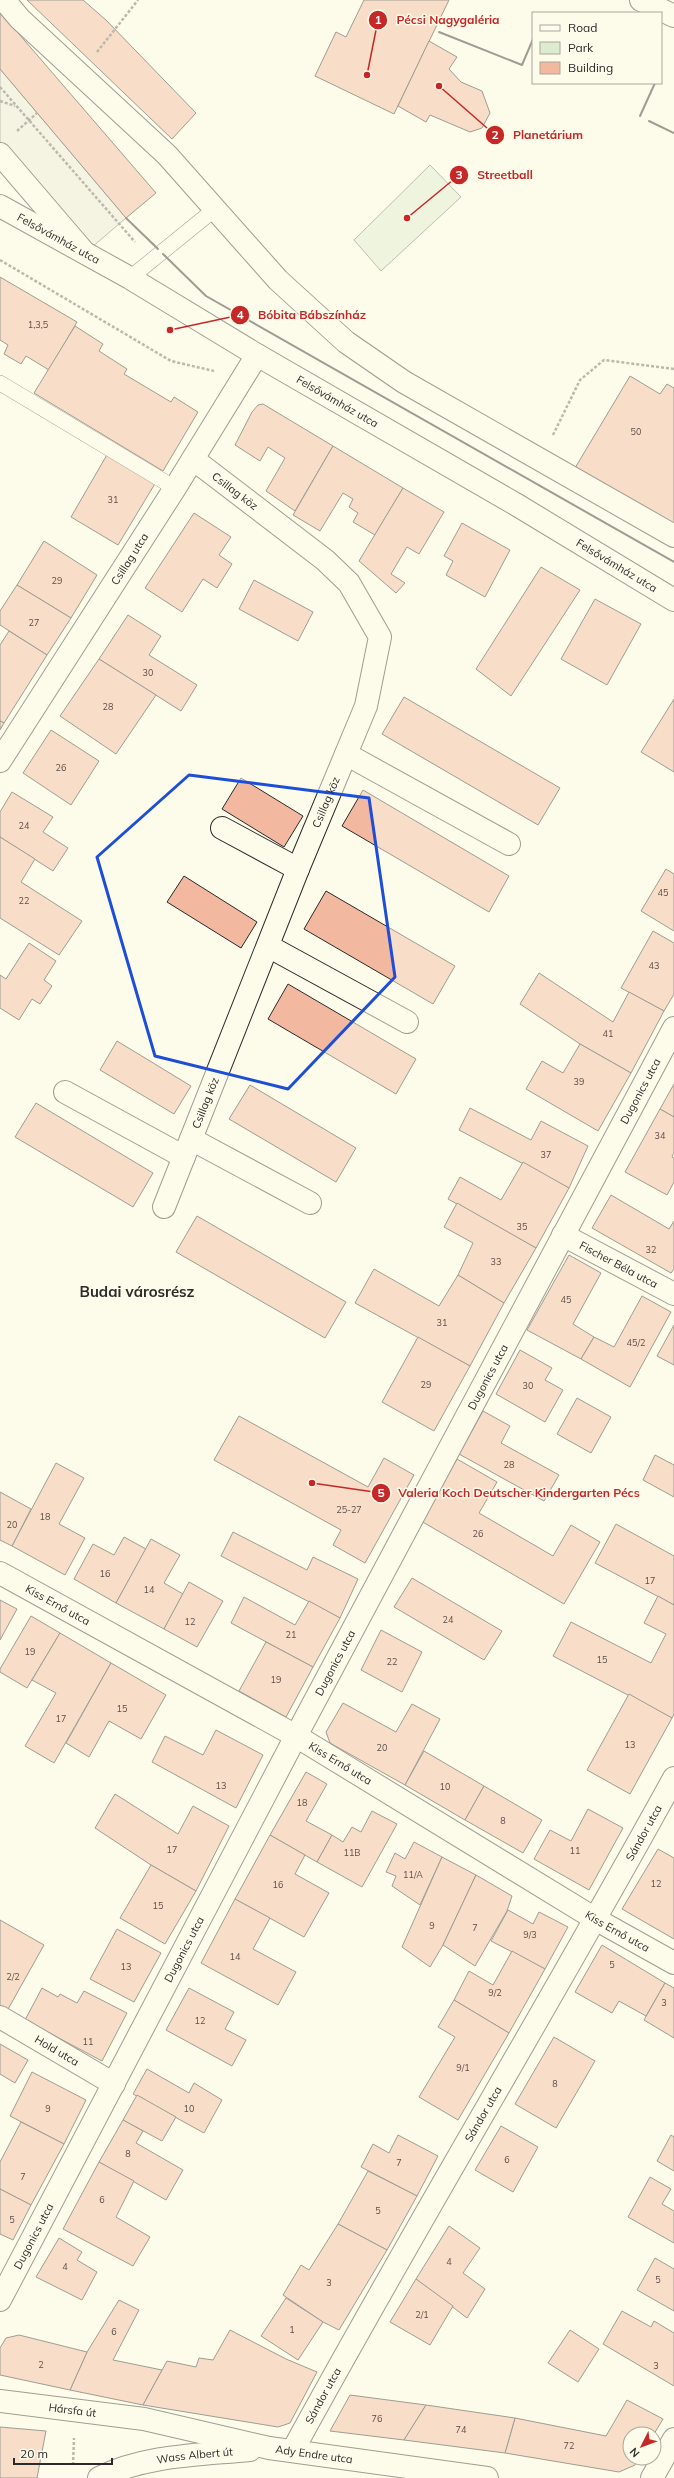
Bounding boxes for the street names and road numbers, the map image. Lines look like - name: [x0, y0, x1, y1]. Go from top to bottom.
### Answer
- street label: Felsővámház utca: [15, 210, 102, 267]
- street label: Felsővámház utca: [294, 372, 381, 431]
- street label: Csillag köz: [209, 469, 261, 513]
- street label: Csillag utca: [108, 530, 151, 588]
- street label: Felsővámház utca: [574, 536, 660, 595]
- street label: Csillag köz: [309, 774, 343, 830]
- street label: Dugonics utca: [617, 1056, 664, 1126]
- street label: Csillag köz: [189, 1075, 222, 1131]
- street label: Fischer Béla utca: [577, 1238, 660, 1291]
- street label: Dugonics utca: [464, 1342, 511, 1412]
- street label: Kiss Ernő utca: [23, 1581, 93, 1628]
- street label: Dugonics utca: [312, 1627, 358, 1698]
- street label: Kiss Ernő utca: [306, 1739, 375, 1788]
- street label: Sándor utca: [623, 1802, 665, 1863]
- street label: Kiss Ernő utca: [583, 1907, 652, 1955]
- street label: Dugonics utca: [161, 1914, 207, 1985]
- street label: Hold utca: [32, 2032, 82, 2069]
- street label: Sándor utca: [462, 2084, 505, 2144]
- street label: Dugonics utca: [10, 2201, 57, 2272]
- street label: Sándor utca: [302, 2365, 344, 2426]
- street label: Hársfa út: [48, 2400, 97, 2420]
- street label: Ady Endre utca: [275, 2442, 354, 2466]
- street label: Wass Albert út: [156, 2445, 234, 2467]

